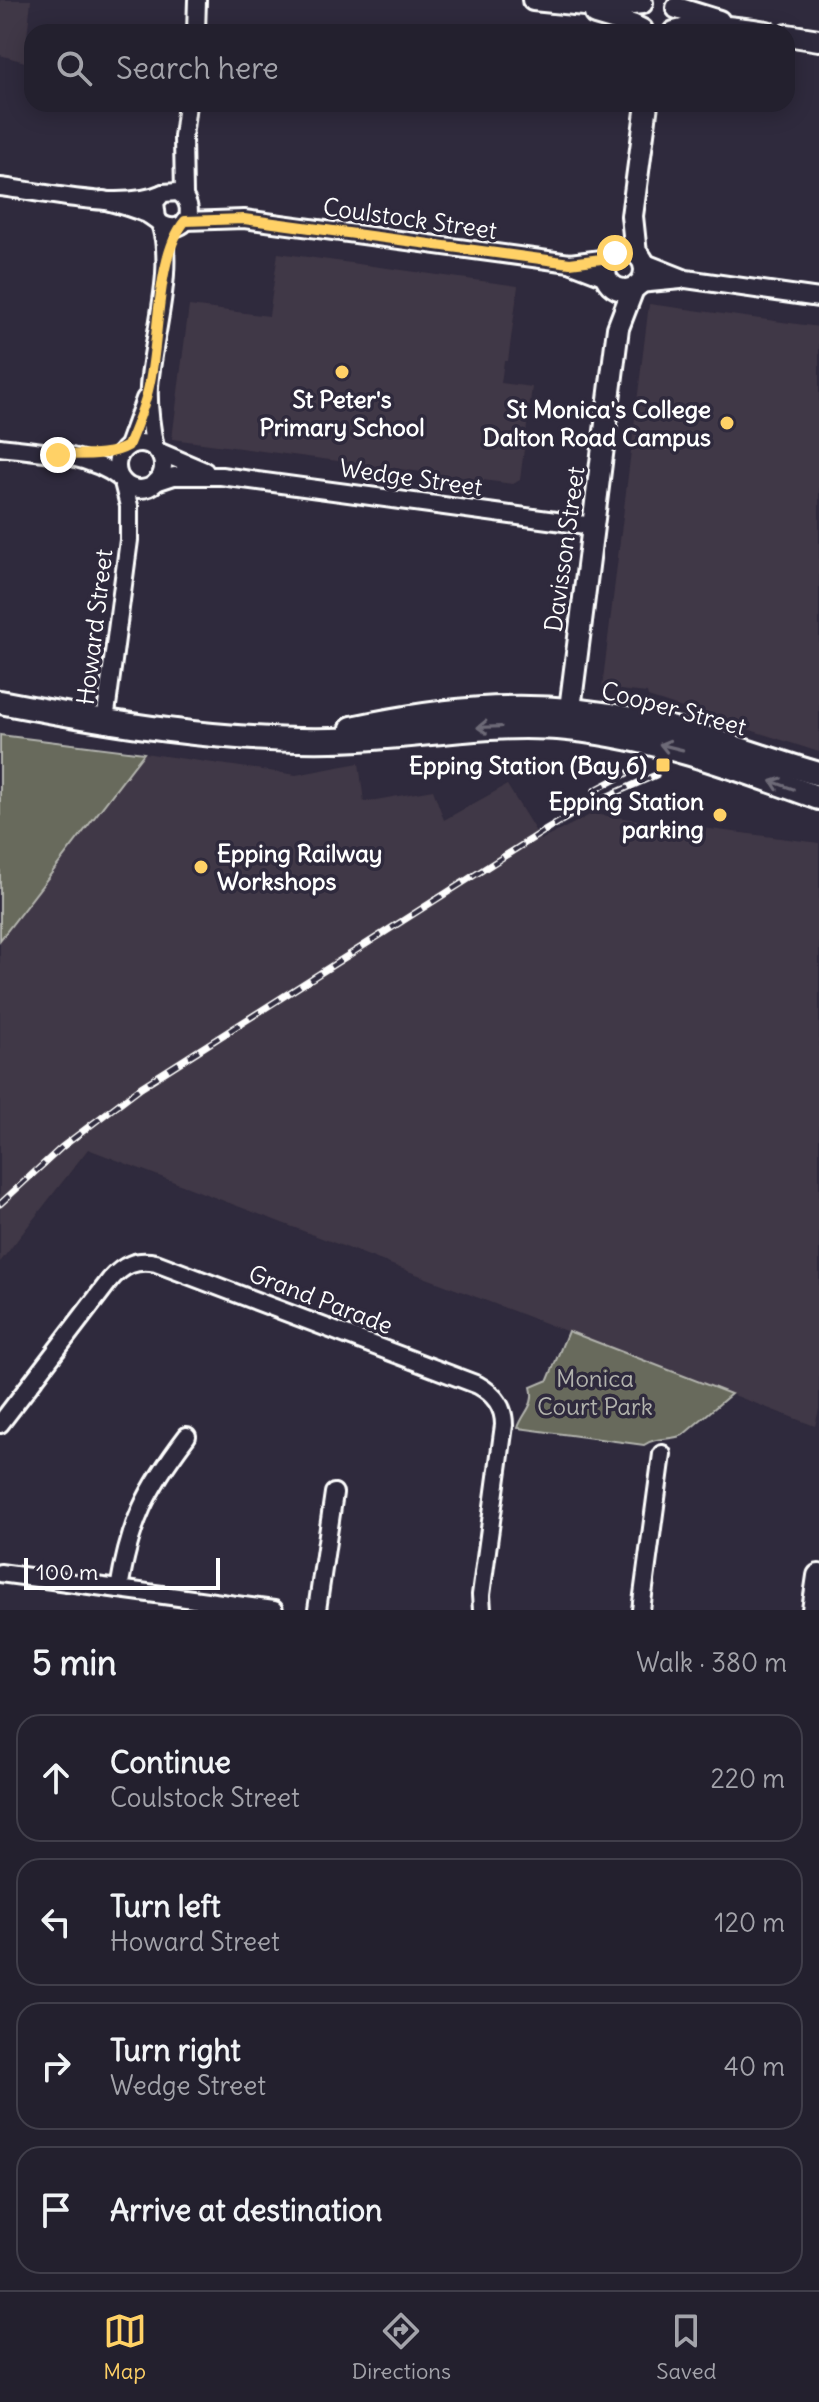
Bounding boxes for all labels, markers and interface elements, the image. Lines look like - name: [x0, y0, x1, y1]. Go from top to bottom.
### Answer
- search box: [24, 24, 795, 112]
- icon: search: [52, 46, 96, 90]
- text: Search here: [116, 49, 279, 87]
- street label: Coulstock Street: [321, 191, 499, 245]
- route start: [597, 235, 633, 271]
- marker: St Peter's Primary School: [333, 363, 351, 381]
- place label: St Peter's Primary School: [259, 384, 425, 442]
- place label: St Monica's College Dalton Road Campus: [483, 394, 711, 452]
- marker: St Monica's College Dalton Road Campus: [718, 414, 736, 432]
- route end: [40, 437, 76, 473]
- street label: Wedge Street: [338, 452, 484, 502]
- street label: Davisson Street: [538, 464, 590, 634]
- street label: Howard Street: [70, 547, 118, 707]
- street label: Cooper Street: [598, 674, 750, 742]
- one-way arrow: [476, 720, 503, 735]
- one-way arrow: [659, 739, 685, 754]
- place label: Epping Station (Bay 6): [409, 750, 647, 780]
- marker: Epping Station (Bay 6): [654, 756, 672, 774]
- one-way arrow: [770, 776, 795, 791]
- place label: Epping Station parking: [549, 786, 704, 844]
- marker: Epping Station parking: [711, 806, 729, 824]
- place label: Epping Railway Workshops: [217, 838, 382, 896]
- marker: Epping Railway Workshops: [192, 858, 210, 876]
- street label: Grand Parade: [245, 1258, 397, 1340]
- park label: Monica Court Park: [537, 1363, 653, 1421]
- scale bar: [24, 1554, 220, 1590]
- text: 100 m: [36, 1558, 98, 1586]
- text: 5 min: [32, 1641, 117, 1684]
- text: Walk · 380 m: [636, 1646, 787, 1679]
- text: Continue: [110, 1743, 231, 1781]
- icon: ahead: [34, 1756, 78, 1800]
- text: 220 m: [710, 1762, 785, 1795]
- text: Coulstock Street: [110, 1781, 300, 1814]
- text: Turn left: [110, 1887, 221, 1925]
- icon: left: [34, 1900, 78, 1944]
- text: 120 m: [714, 1906, 785, 1939]
- text: Howard Street: [110, 1925, 280, 1958]
- text: Turn right: [110, 2031, 241, 2069]
- icon: right: [34, 2044, 78, 2088]
- text: 40 m: [724, 2050, 785, 2083]
- text: Wedge Street: [110, 2069, 266, 2102]
- icon: arrive: [34, 2188, 78, 2232]
- text: Arrive at destination: [110, 2191, 382, 2229]
- tab: Map: [103, 2309, 147, 2385]
- tab: Directions: [352, 2309, 451, 2385]
- tab: Saved: [656, 2309, 716, 2385]

